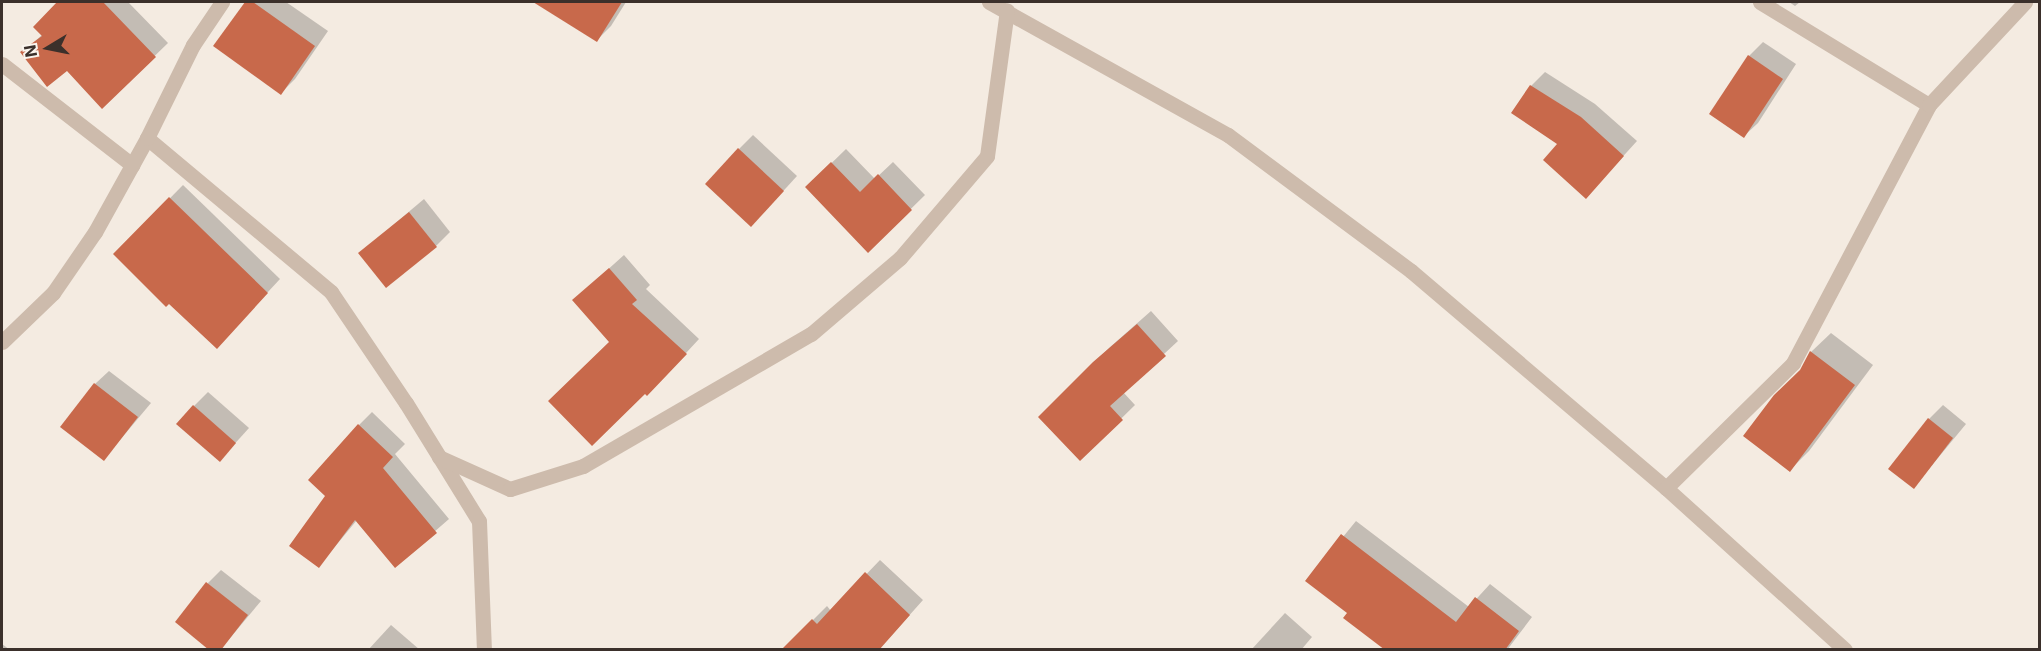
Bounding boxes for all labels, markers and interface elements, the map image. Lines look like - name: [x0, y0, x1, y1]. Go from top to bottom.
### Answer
- north arrow: [18, 18, 78, 78]
- text: N: [19, 43, 41, 59]

